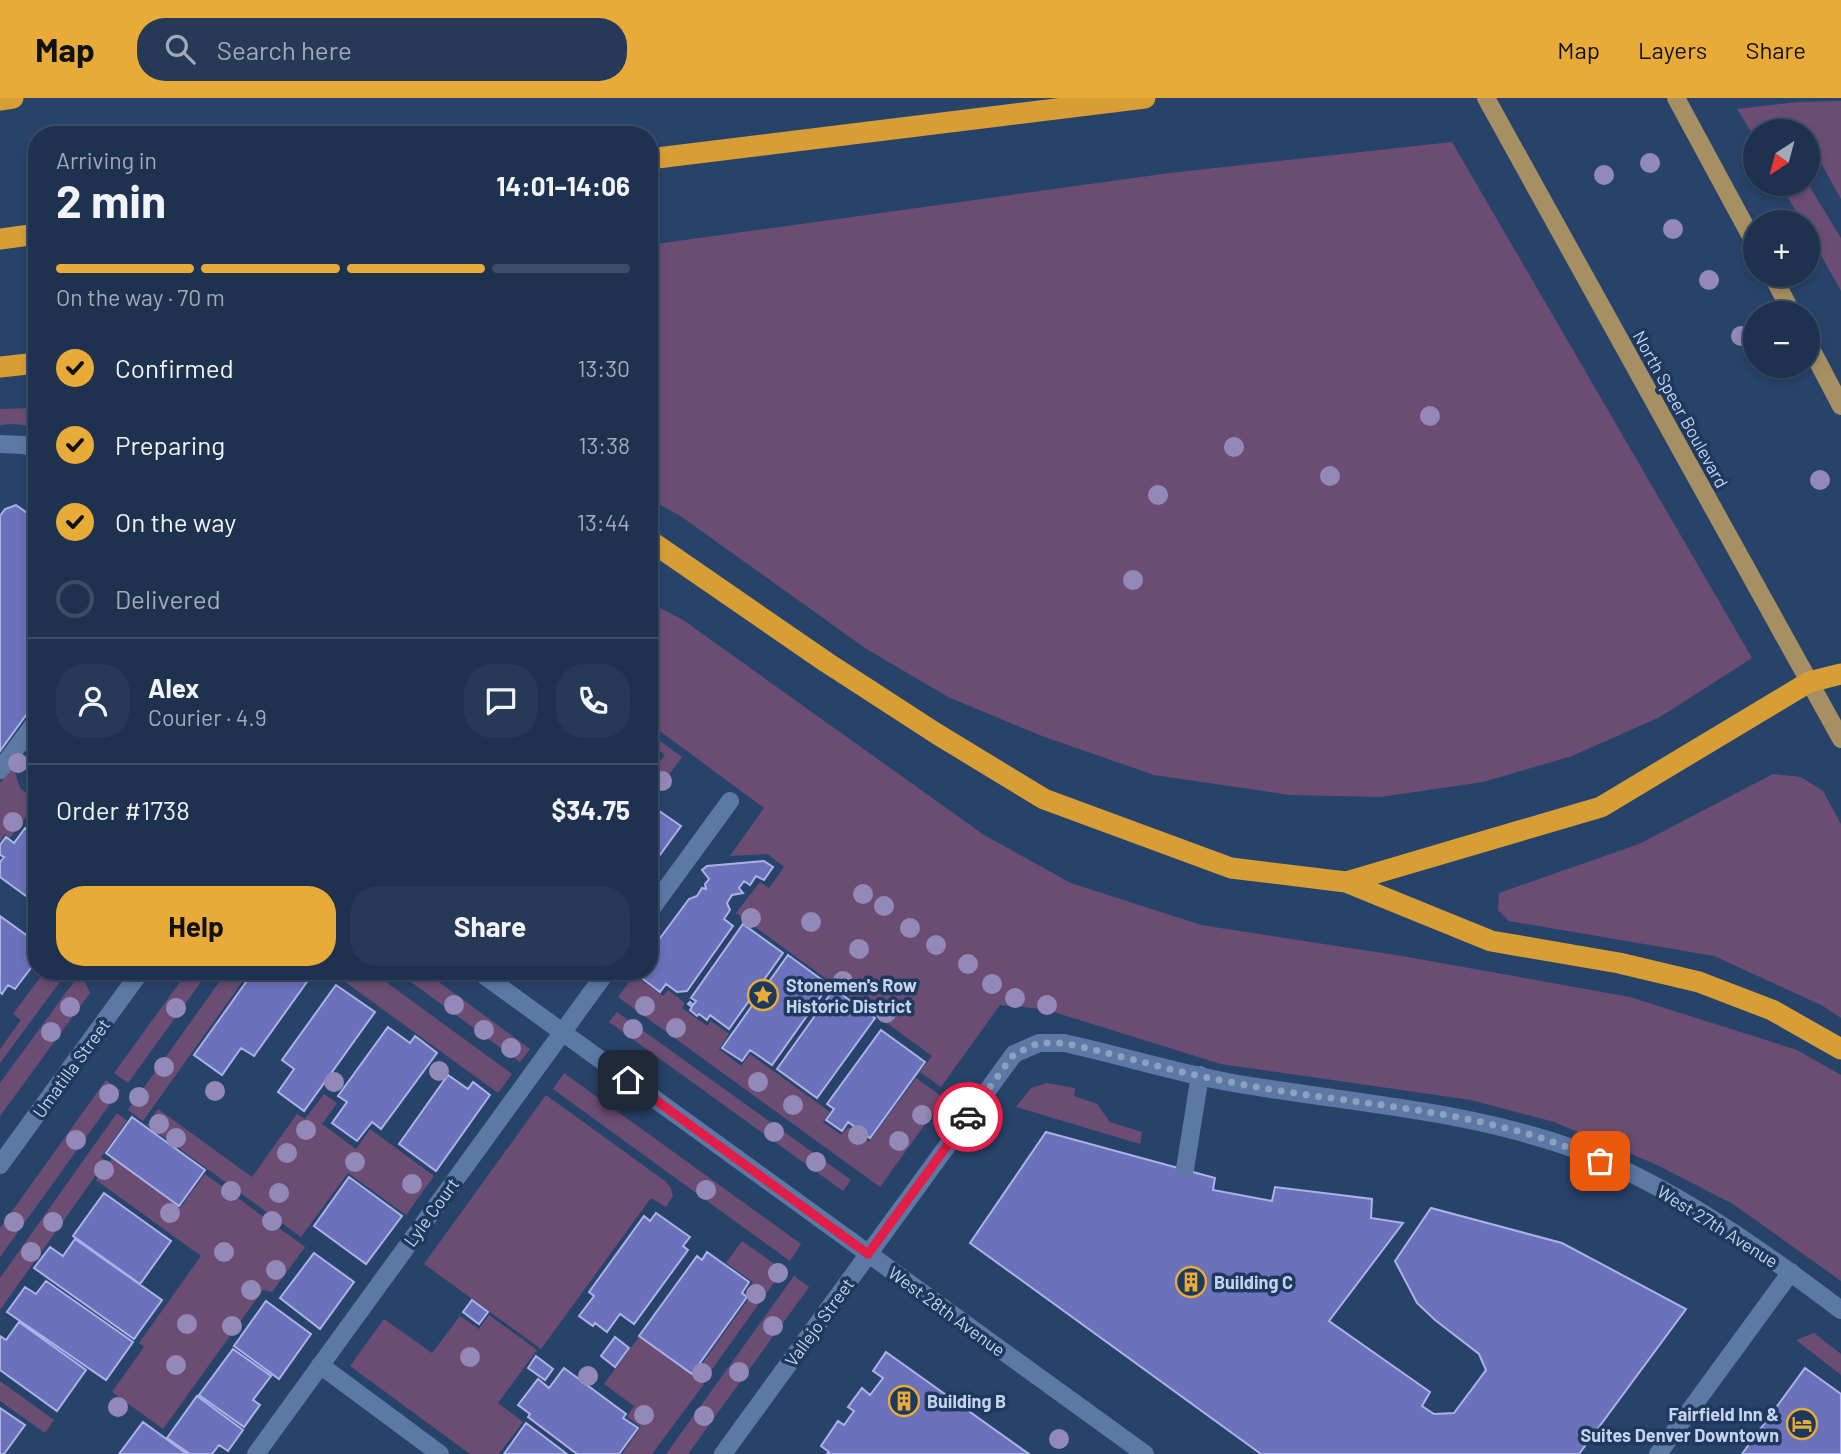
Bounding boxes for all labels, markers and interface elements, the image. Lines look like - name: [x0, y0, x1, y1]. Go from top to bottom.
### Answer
- search box: [137, 18, 627, 81]
- text: Map: [35, 29, 95, 69]
- icon: search: [161, 30, 199, 68]
- text: Search here: [217, 34, 352, 65]
- text: Map: [1557, 35, 1600, 64]
- text: Layers: [1638, 35, 1707, 64]
- text: Share: [1745, 35, 1806, 64]
- north arrow: [1743, 119, 1820, 196]
- map controls: [1743, 119, 1820, 378]
- text: Arriving in: [56, 146, 157, 174]
- text: 14:01–14:06: [496, 170, 630, 201]
- text: 2 min: [56, 172, 166, 227]
- button: +: [1743, 210, 1820, 287]
- text: On the way · 70 m: [56, 283, 225, 311]
- button: −: [1743, 301, 1820, 378]
- street label: North Speer Boulevard: [1629, 327, 1733, 491]
- icon: check: [56, 349, 94, 387]
- text: Confirmed: [115, 352, 234, 383]
- text: 13:30: [577, 354, 630, 382]
- icon: check: [56, 426, 94, 464]
- text: Preparing: [115, 429, 225, 460]
- text: 13:38: [578, 431, 630, 459]
- icon: check: [56, 503, 94, 541]
- text: On the way: [115, 506, 236, 537]
- text: 13:44: [577, 508, 630, 536]
- text: Delivered: [115, 583, 221, 614]
- button: person: [56, 664, 130, 738]
- button: chat: [464, 664, 538, 738]
- button: phone: [556, 664, 630, 738]
- text: Alex: [148, 672, 199, 703]
- text: Courier · 4.9: [148, 703, 267, 731]
- text: Order #1738: [56, 794, 190, 825]
- text: $34.75: [551, 794, 630, 825]
- button: Help: [56, 886, 336, 966]
- button: Share: [350, 886, 630, 966]
- place label: Stonemen's Row Historic District: [786, 974, 917, 1017]
- place icon: Stonemen's Row Historic District: [746, 978, 780, 1012]
- street label: Umatilla Street: [28, 1014, 114, 1122]
- pin: [598, 1050, 658, 1110]
- icon: home: [609, 1061, 647, 1099]
- courier: [933, 1082, 1003, 1152]
- icon: car: [949, 1098, 987, 1136]
- pin: [1570, 1131, 1630, 1191]
- icon: bag: [1581, 1142, 1619, 1180]
- street label: Lyle Court: [399, 1173, 463, 1251]
- street label: West 27th Avenue: [1653, 1180, 1783, 1272]
- street label: West 28th Avenue: [884, 1261, 1010, 1361]
- building icon: Building C: [1174, 1265, 1208, 1299]
- place label: Building C: [1214, 1271, 1293, 1293]
- street label: Vallejo Street: [780, 1274, 858, 1370]
- building icon: Building B: [887, 1384, 921, 1418]
- place label: Building B: [927, 1390, 1006, 1412]
- place label: Fairfield Inn & Suites Denver Downtown: [1581, 1403, 1779, 1446]
- hotel icon: Fairfield Inn & Suites Denver Downtown: [1785, 1407, 1819, 1441]

